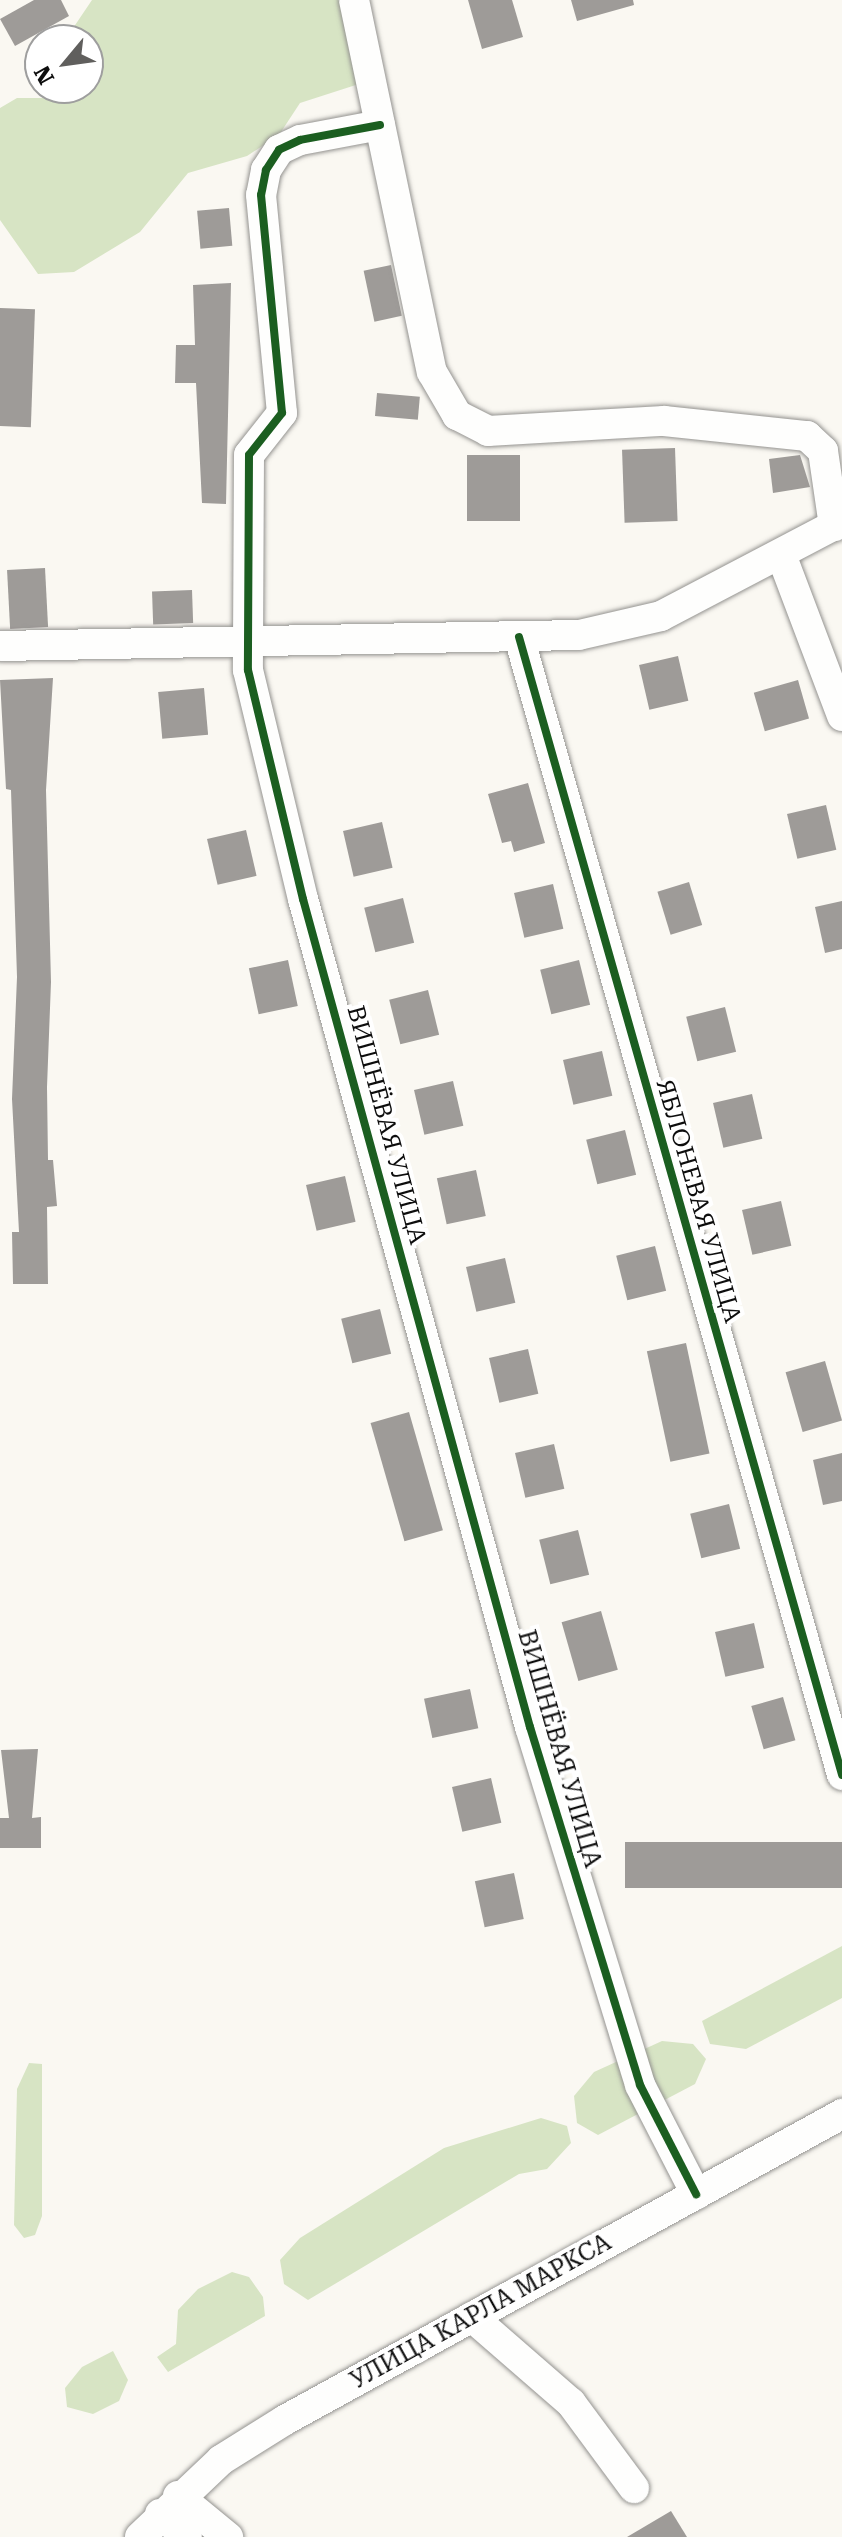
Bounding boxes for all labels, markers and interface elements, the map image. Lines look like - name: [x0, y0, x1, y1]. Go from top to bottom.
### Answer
- north arrow: [24, 24, 104, 104]
- text: N: [29, 61, 59, 88]
- street label: ВИШНЁВАЯ УЛИЦА: [340, 1003, 432, 1247]
- street label: ЯБЛОНЕВАЯ УЛИЦА: [649, 1076, 747, 1326]
- street label: ВИШНЁВАЯ УЛИЦА: [511, 1627, 607, 1871]
- street label: УЛИЦА КАРЛА МАРКСА: [346, 2228, 616, 2396]

